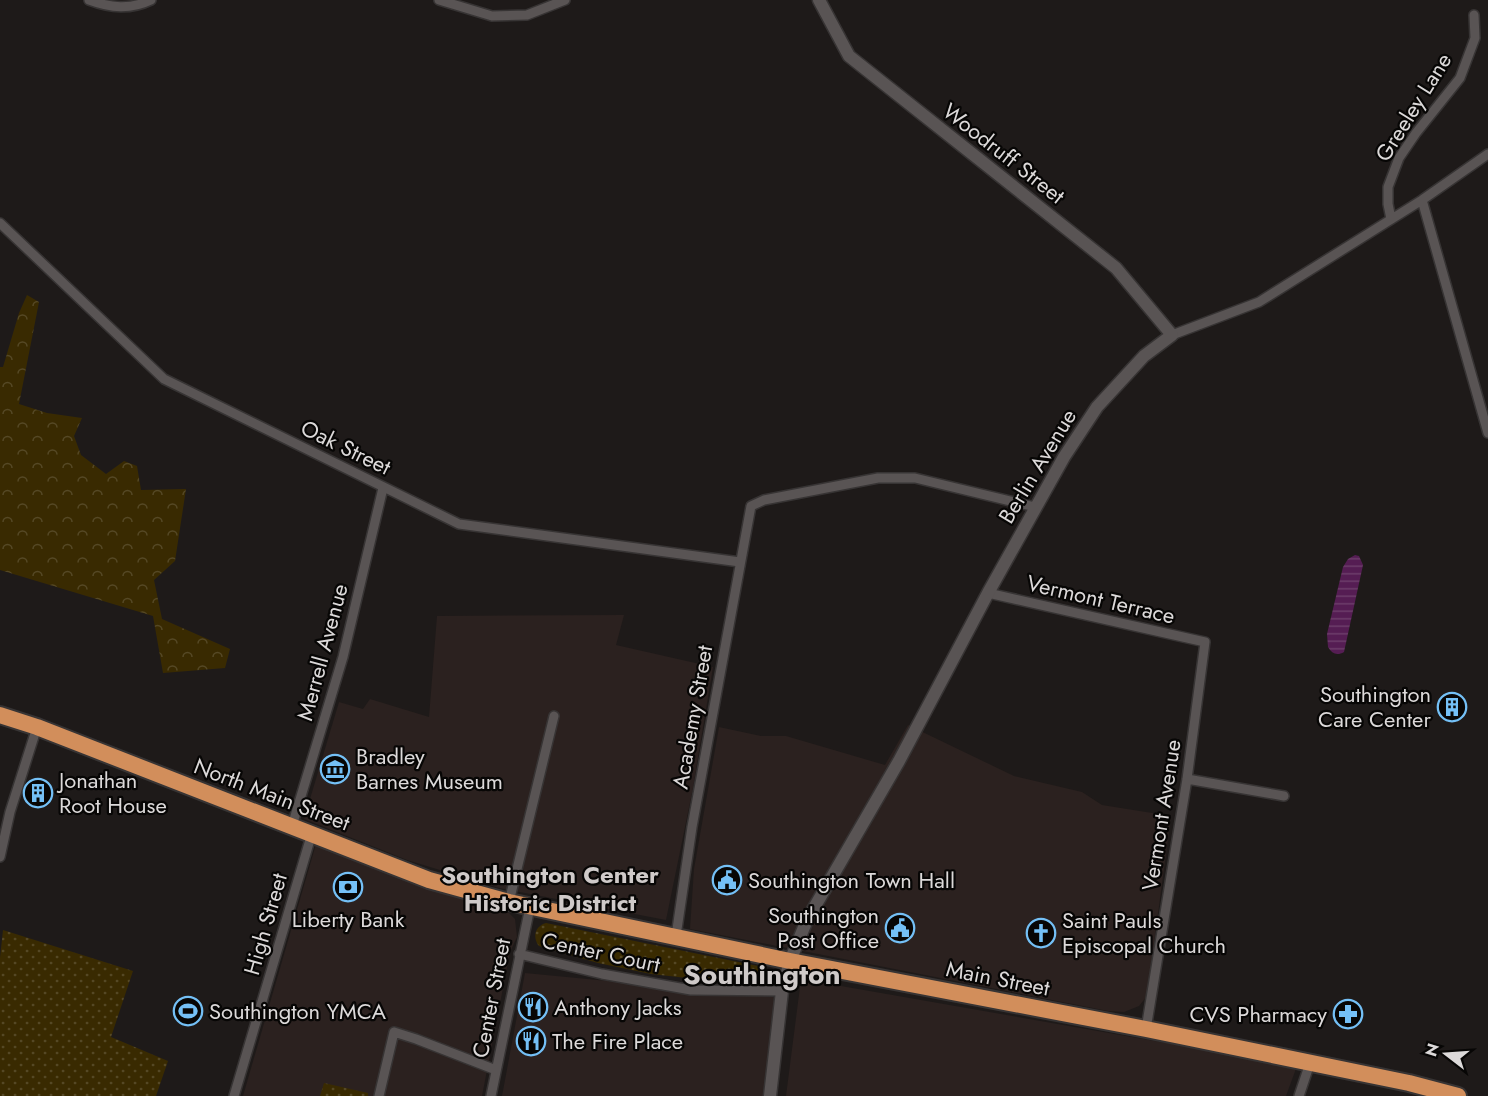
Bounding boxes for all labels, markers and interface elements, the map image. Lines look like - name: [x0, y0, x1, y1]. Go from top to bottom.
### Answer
- street label: Greeley Lane: [1367, 47, 1459, 167]
- street label: Woodruff Street: [936, 95, 1072, 211]
- street label: Berlin Avenue: [990, 403, 1084, 529]
- street label: Oak Street: [296, 411, 397, 483]
- street label: Vermont Terrace: [1024, 566, 1178, 632]
- street label: Merrell Avenue: [288, 580, 356, 724]
- street label: Academy Street: [664, 642, 720, 791]
- place label: Southington Care Center: [1318, 678, 1431, 735]
- building icon: Southington Care Center: [1436, 691, 1468, 723]
- street label: Vermont Avenue: [1133, 737, 1189, 893]
- place label: Bradley Barnes Museum: [356, 740, 503, 797]
- street label: North Main Street: [189, 750, 355, 839]
- museum icon: Bradley Barnes Museum: [319, 753, 351, 785]
- place label: Jonathan Root House: [56, 764, 167, 821]
- building icon: Jonathan Root House: [22, 777, 54, 809]
- district label: Southington Center Historic District: [441, 857, 659, 920]
- public building icon: Southington Town Hall: [711, 864, 743, 896]
- place label: Southington Town Hall: [748, 864, 955, 896]
- street label: High Street: [235, 869, 295, 979]
- bank icon: Liberty Bank: [332, 871, 364, 903]
- place label: Southington Post Office: [768, 899, 879, 956]
- place label: Liberty Bank: [292, 903, 405, 935]
- place label: Saint Pauls Episcopal Church: [1062, 904, 1226, 961]
- public building icon: Southington Post Office: [884, 912, 916, 944]
- church icon: Saint Pauls Episcopal Church: [1025, 917, 1057, 949]
- street label: Center Court: [539, 924, 664, 980]
- street label: Center Street: [464, 935, 518, 1061]
- street label: Main Street: [944, 952, 1053, 1004]
- district label: Southington: [683, 954, 841, 995]
- restaurant icon: Anthony Jacks: [517, 991, 549, 1023]
- place label: Anthony Jacks: [554, 991, 682, 1023]
- sports icon: Southington YMCA: [172, 995, 204, 1027]
- place label: Southington YMCA: [209, 995, 387, 1027]
- place label: CVS Pharmacy: [1189, 998, 1327, 1030]
- pharmacy icon: CVS Pharmacy: [1332, 998, 1364, 1030]
- north arrow: [1416, 1024, 1476, 1084]
- restaurant icon: The Fire Place: [515, 1025, 547, 1057]
- place label: The Fire Place: [552, 1025, 683, 1057]
- text: N: [1419, 1040, 1445, 1059]

